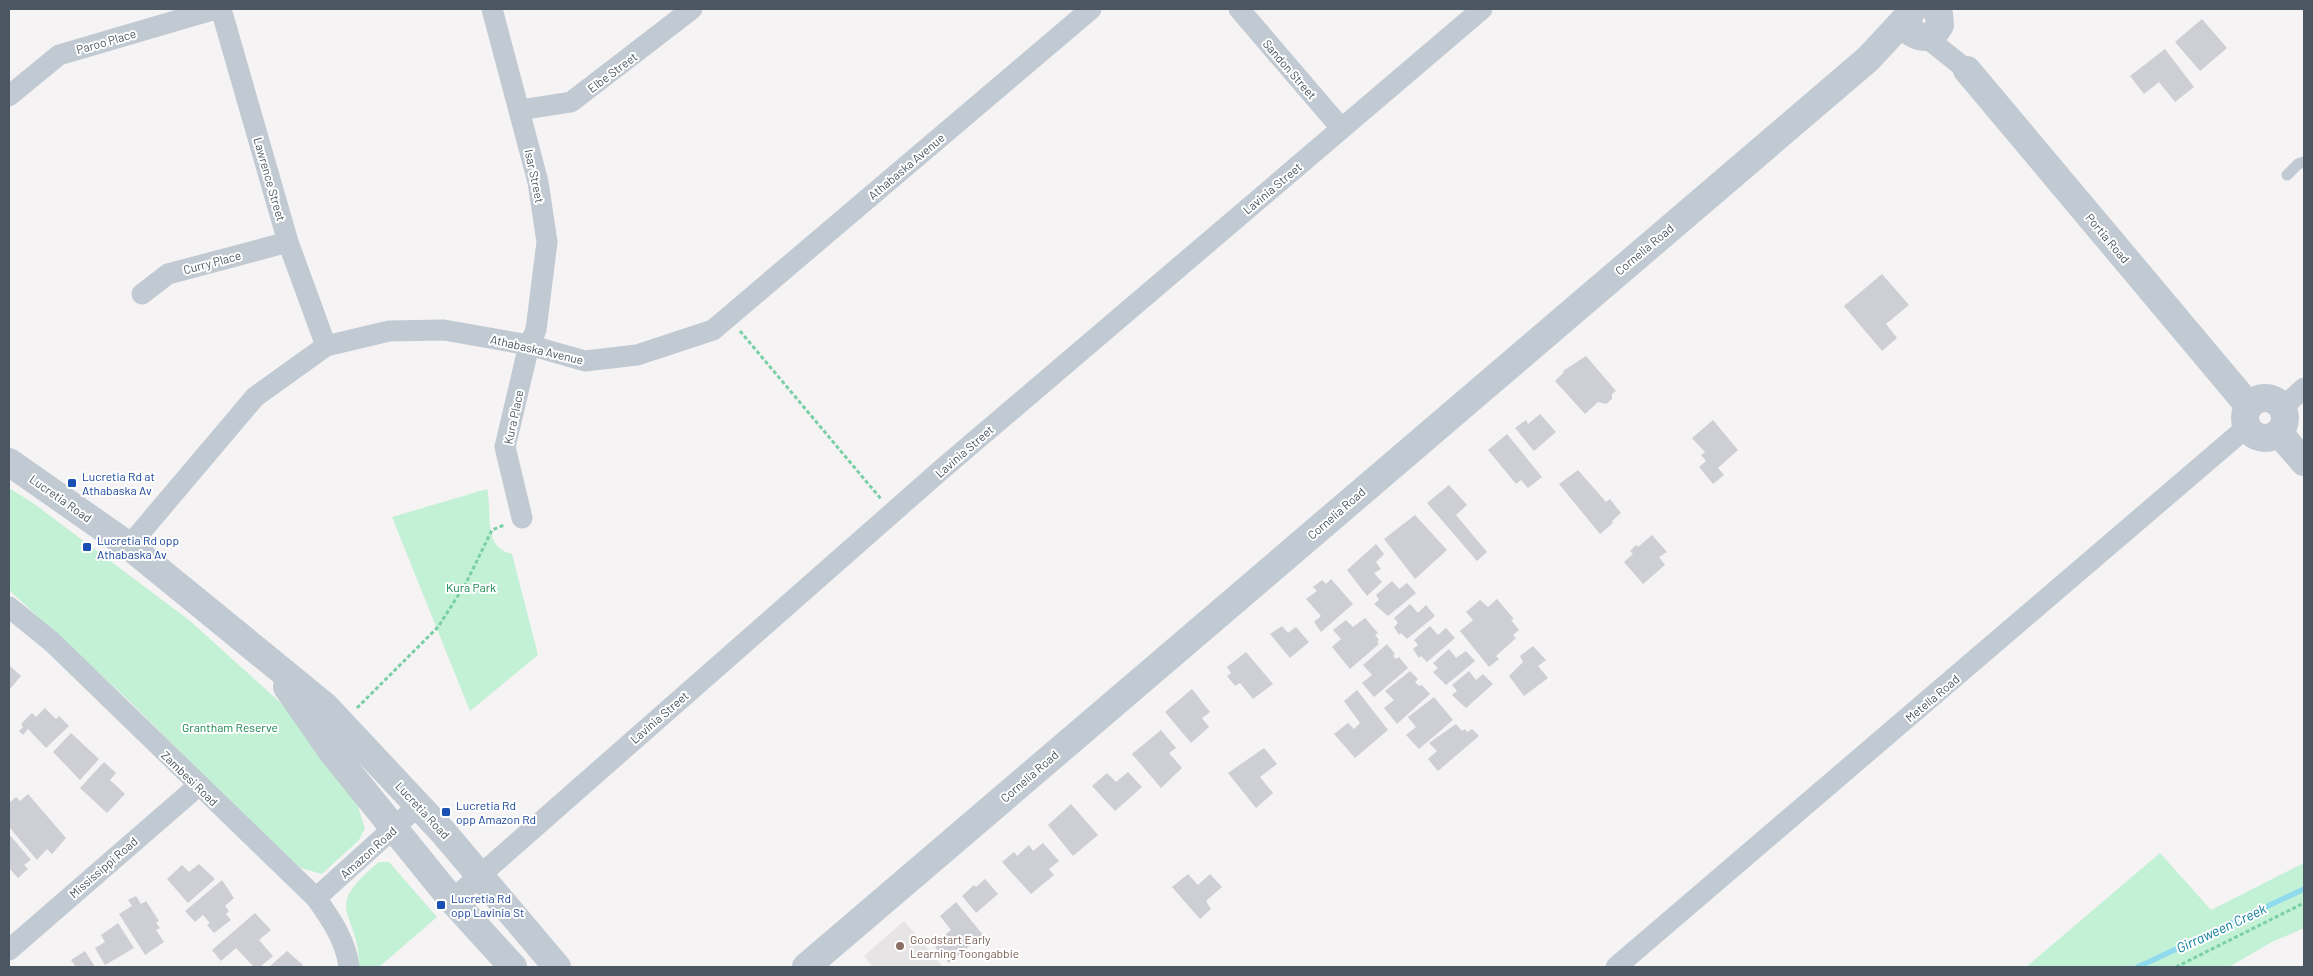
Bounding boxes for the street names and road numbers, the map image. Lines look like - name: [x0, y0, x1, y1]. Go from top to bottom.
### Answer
- street label: Paroo Place: [74, 26, 138, 56]
- street label: Sandon Street: [1260, 36, 1320, 102]
- street label: Elbe Street: [585, 49, 639, 95]
- street label: Athabaska Avenue: [865, 130, 947, 202]
- street label: Lawrence Street: [251, 136, 289, 222]
- street label: Isar Street: [522, 148, 548, 204]
- street label: Lavinia Street: [1240, 159, 1304, 217]
- street label: Portia Road: [2083, 210, 2133, 266]
- street label: Cornelia Road: [1612, 221, 1676, 277]
- street label: Curry Place: [182, 248, 242, 276]
- street label: Athabaska Avenue: [489, 331, 585, 367]
- street label: Kura Place: [500, 389, 526, 445]
- street label: Lavinia Street: [932, 422, 996, 480]
- street label: Lucretia Road: [27, 471, 95, 525]
- street label: Cornelia Road: [1304, 484, 1368, 542]
- street label: Metella Road: [1902, 671, 1962, 725]
- street label: Lavinia Street: [627, 688, 691, 746]
- street label: Cornelia Road: [997, 747, 1061, 805]
- street label: Zambesi Road: [159, 748, 221, 808]
- street label: Lucretia Road: [393, 779, 453, 841]
- street label: Amazon Road: [337, 823, 399, 881]
- street label: Mississippi Road: [66, 834, 140, 900]

